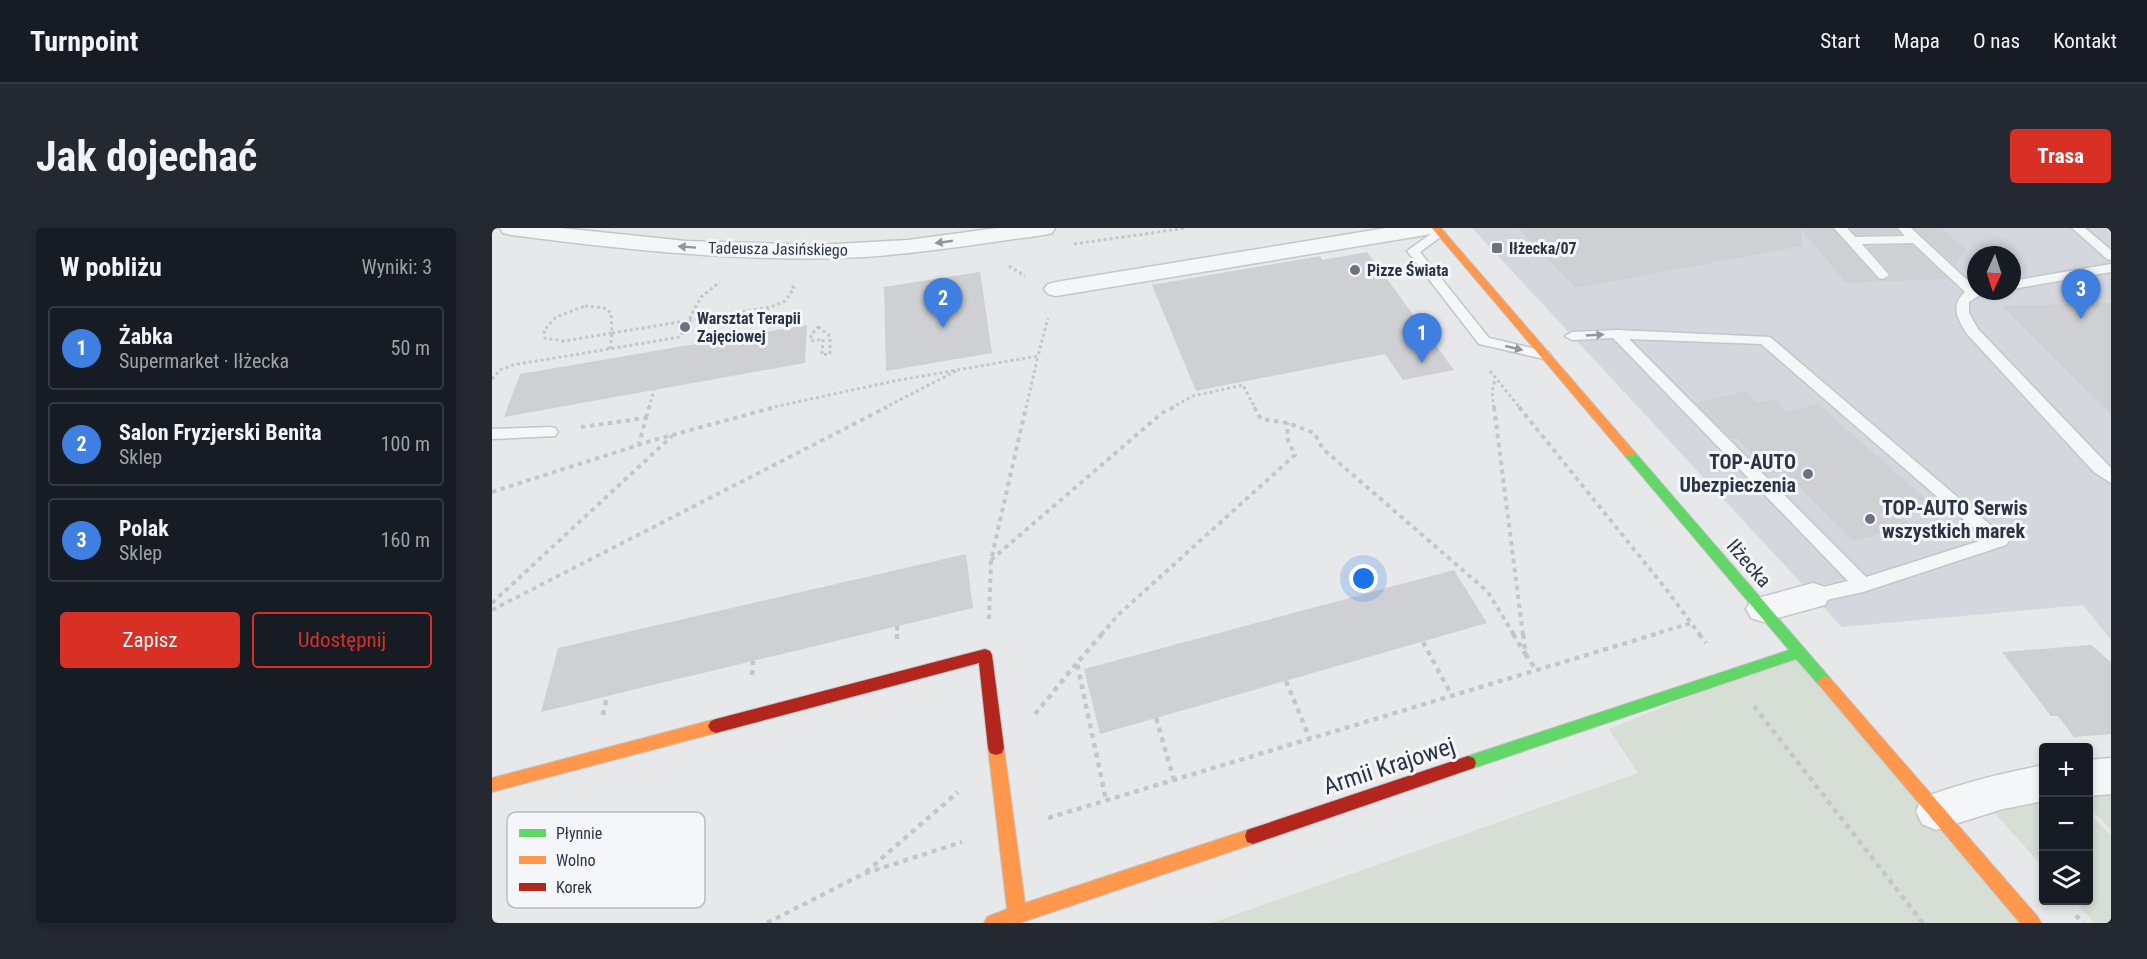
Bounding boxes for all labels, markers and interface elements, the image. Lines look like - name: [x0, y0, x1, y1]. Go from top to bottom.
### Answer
- text: Turnpoint: [30, 25, 138, 58]
- text: Start: [1820, 29, 1861, 53]
- text: Mapa: [1894, 29, 1940, 53]
- text: O nas: [1973, 29, 2020, 53]
- text: Kontakt: [2053, 29, 2117, 53]
- button: Trasa: [2010, 129, 2111, 183]
- text: Jak dojechać: [36, 132, 257, 181]
- one-way arrow: [935, 237, 954, 246]
- street label: Tadeusza Jasińskiego: [708, 238, 848, 260]
- place label: Iłżecka/07: [1509, 239, 1577, 258]
- marker: Iłżecka/07: [1490, 241, 1504, 255]
- one-way arrow: [677, 242, 696, 252]
- north arrow: [1967, 246, 2021, 300]
- text: W pobliżu: [60, 252, 162, 282]
- text: Wyniki: 3: [361, 255, 432, 279]
- place label: Pizze Świata: [1367, 261, 1449, 280]
- marker: Pizze Świata: [1348, 263, 1362, 277]
- pin: 3: [2062, 270, 2100, 319]
- pin: 2: [924, 279, 962, 328]
- place label: Warsztat Terapii Zajęciowej: [697, 309, 801, 346]
- pin: 1: [1402, 314, 1442, 363]
- marker: Warsztat Terapii Zajęciowej: [678, 320, 692, 334]
- text: Żabka: [119, 324, 173, 349]
- one-way arrow: [1585, 331, 1604, 340]
- text: 1: [76, 336, 87, 360]
- text: 50 m: [391, 336, 430, 360]
- one-way arrow: [1505, 344, 1524, 353]
- text: Supermarket · Iłżecka: [119, 349, 289, 373]
- text: Salon Fryzjerski Benita: [119, 420, 322, 445]
- text: 2: [76, 432, 87, 456]
- text: 100 m: [381, 432, 430, 456]
- text: Sklep: [119, 445, 162, 469]
- place label: TOP-AUTO Ubezpieczenia: [1680, 450, 1796, 497]
- marker: TOP-AUTO Ubezpieczenia: [1801, 467, 1815, 481]
- place label: TOP-AUTO Serwis wszystkich marek: [1882, 496, 2028, 543]
- marker: TOP-AUTO Serwis wszystkich marek: [1863, 512, 1877, 526]
- text: Polak: [119, 516, 169, 541]
- text: 3: [76, 528, 87, 552]
- text: 160 m: [381, 528, 430, 552]
- street label: Iłżecka: [1722, 534, 1776, 592]
- text: Sklep: [119, 541, 162, 565]
- your location: [1349, 564, 1378, 593]
- button: Zapisz: [60, 612, 240, 668]
- button: Udostępnij: [252, 612, 432, 668]
- street label: Armii Krajowej: [1320, 732, 1458, 800]
- map controls: [2039, 743, 2093, 905]
- button: +: [2039, 743, 2093, 797]
- button: −: [2039, 797, 2093, 851]
- legend: [507, 812, 705, 908]
- text: Płynnie: [556, 824, 602, 843]
- text: Wolno: [556, 851, 595, 870]
- button: layers: [2039, 851, 2093, 905]
- text: Korek: [556, 878, 593, 897]

